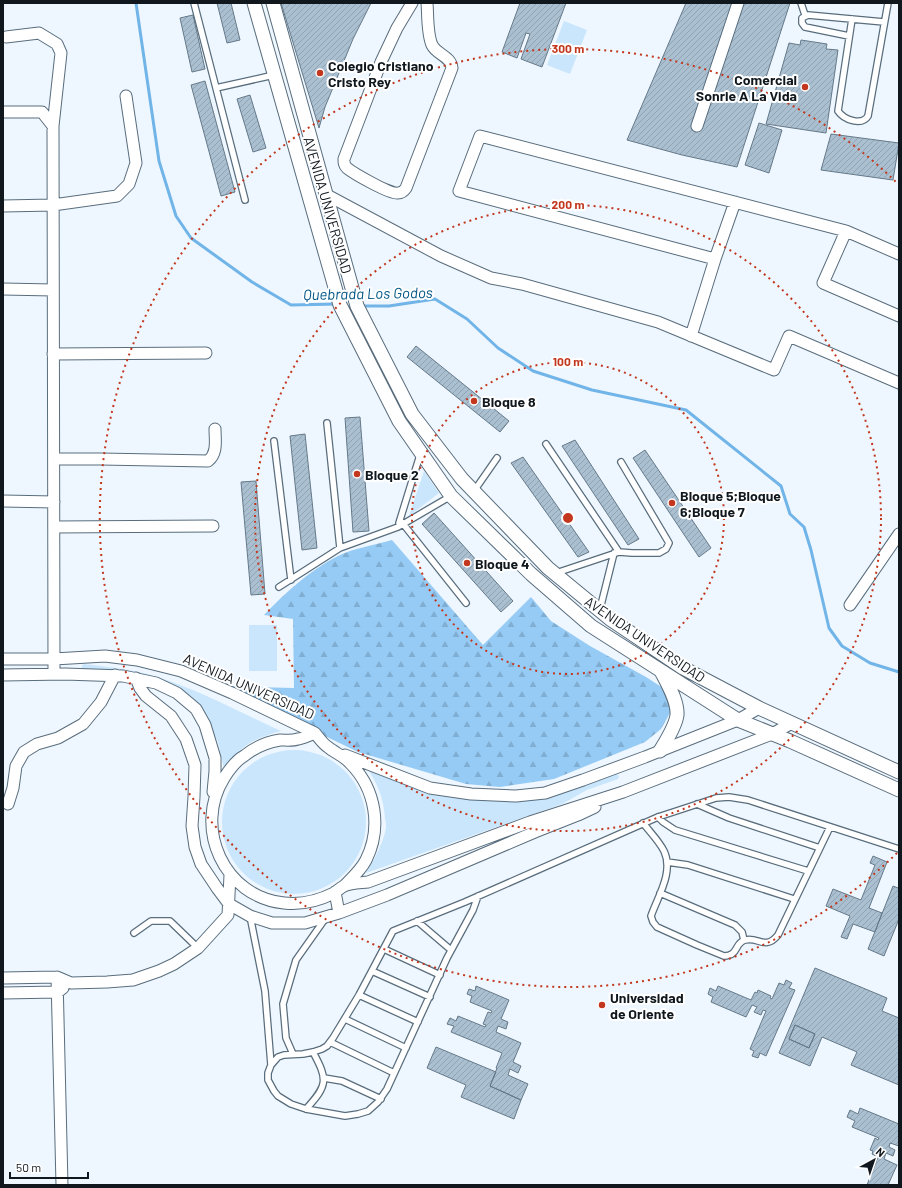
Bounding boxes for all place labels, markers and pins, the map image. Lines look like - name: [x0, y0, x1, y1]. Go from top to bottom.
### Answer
- place label: Colegio Cristiano Cristo Rey: [328, 57, 434, 90]
- marker: Colegio Cristiano Cristo Rey: [315, 68, 325, 78]
- place label: Comercial Sonrie A La Vida: [696, 71, 797, 104]
- marker: Comercial Sonrie A La Vida: [800, 82, 810, 92]
- place label: Bloque 8: [482, 393, 536, 410]
- marker: Bloque 8: [469, 396, 479, 406]
- place label: Bloque 2: [365, 466, 419, 483]
- marker: Bloque 2: [352, 469, 362, 479]
- place label: Bloque 5;Bloque 6;Bloque 7: [680, 487, 781, 520]
- marker: Bloque 5;Bloque 6;Bloque 7: [667, 498, 677, 508]
- centre of rings: [561, 511, 575, 525]
- place label: Bloque 4: [475, 555, 529, 572]
- marker: Bloque 4: [462, 558, 472, 568]
- place label: Universidad de Oriente: [610, 989, 684, 1022]
- marker: Universidad de Oriente: [597, 1000, 607, 1010]

